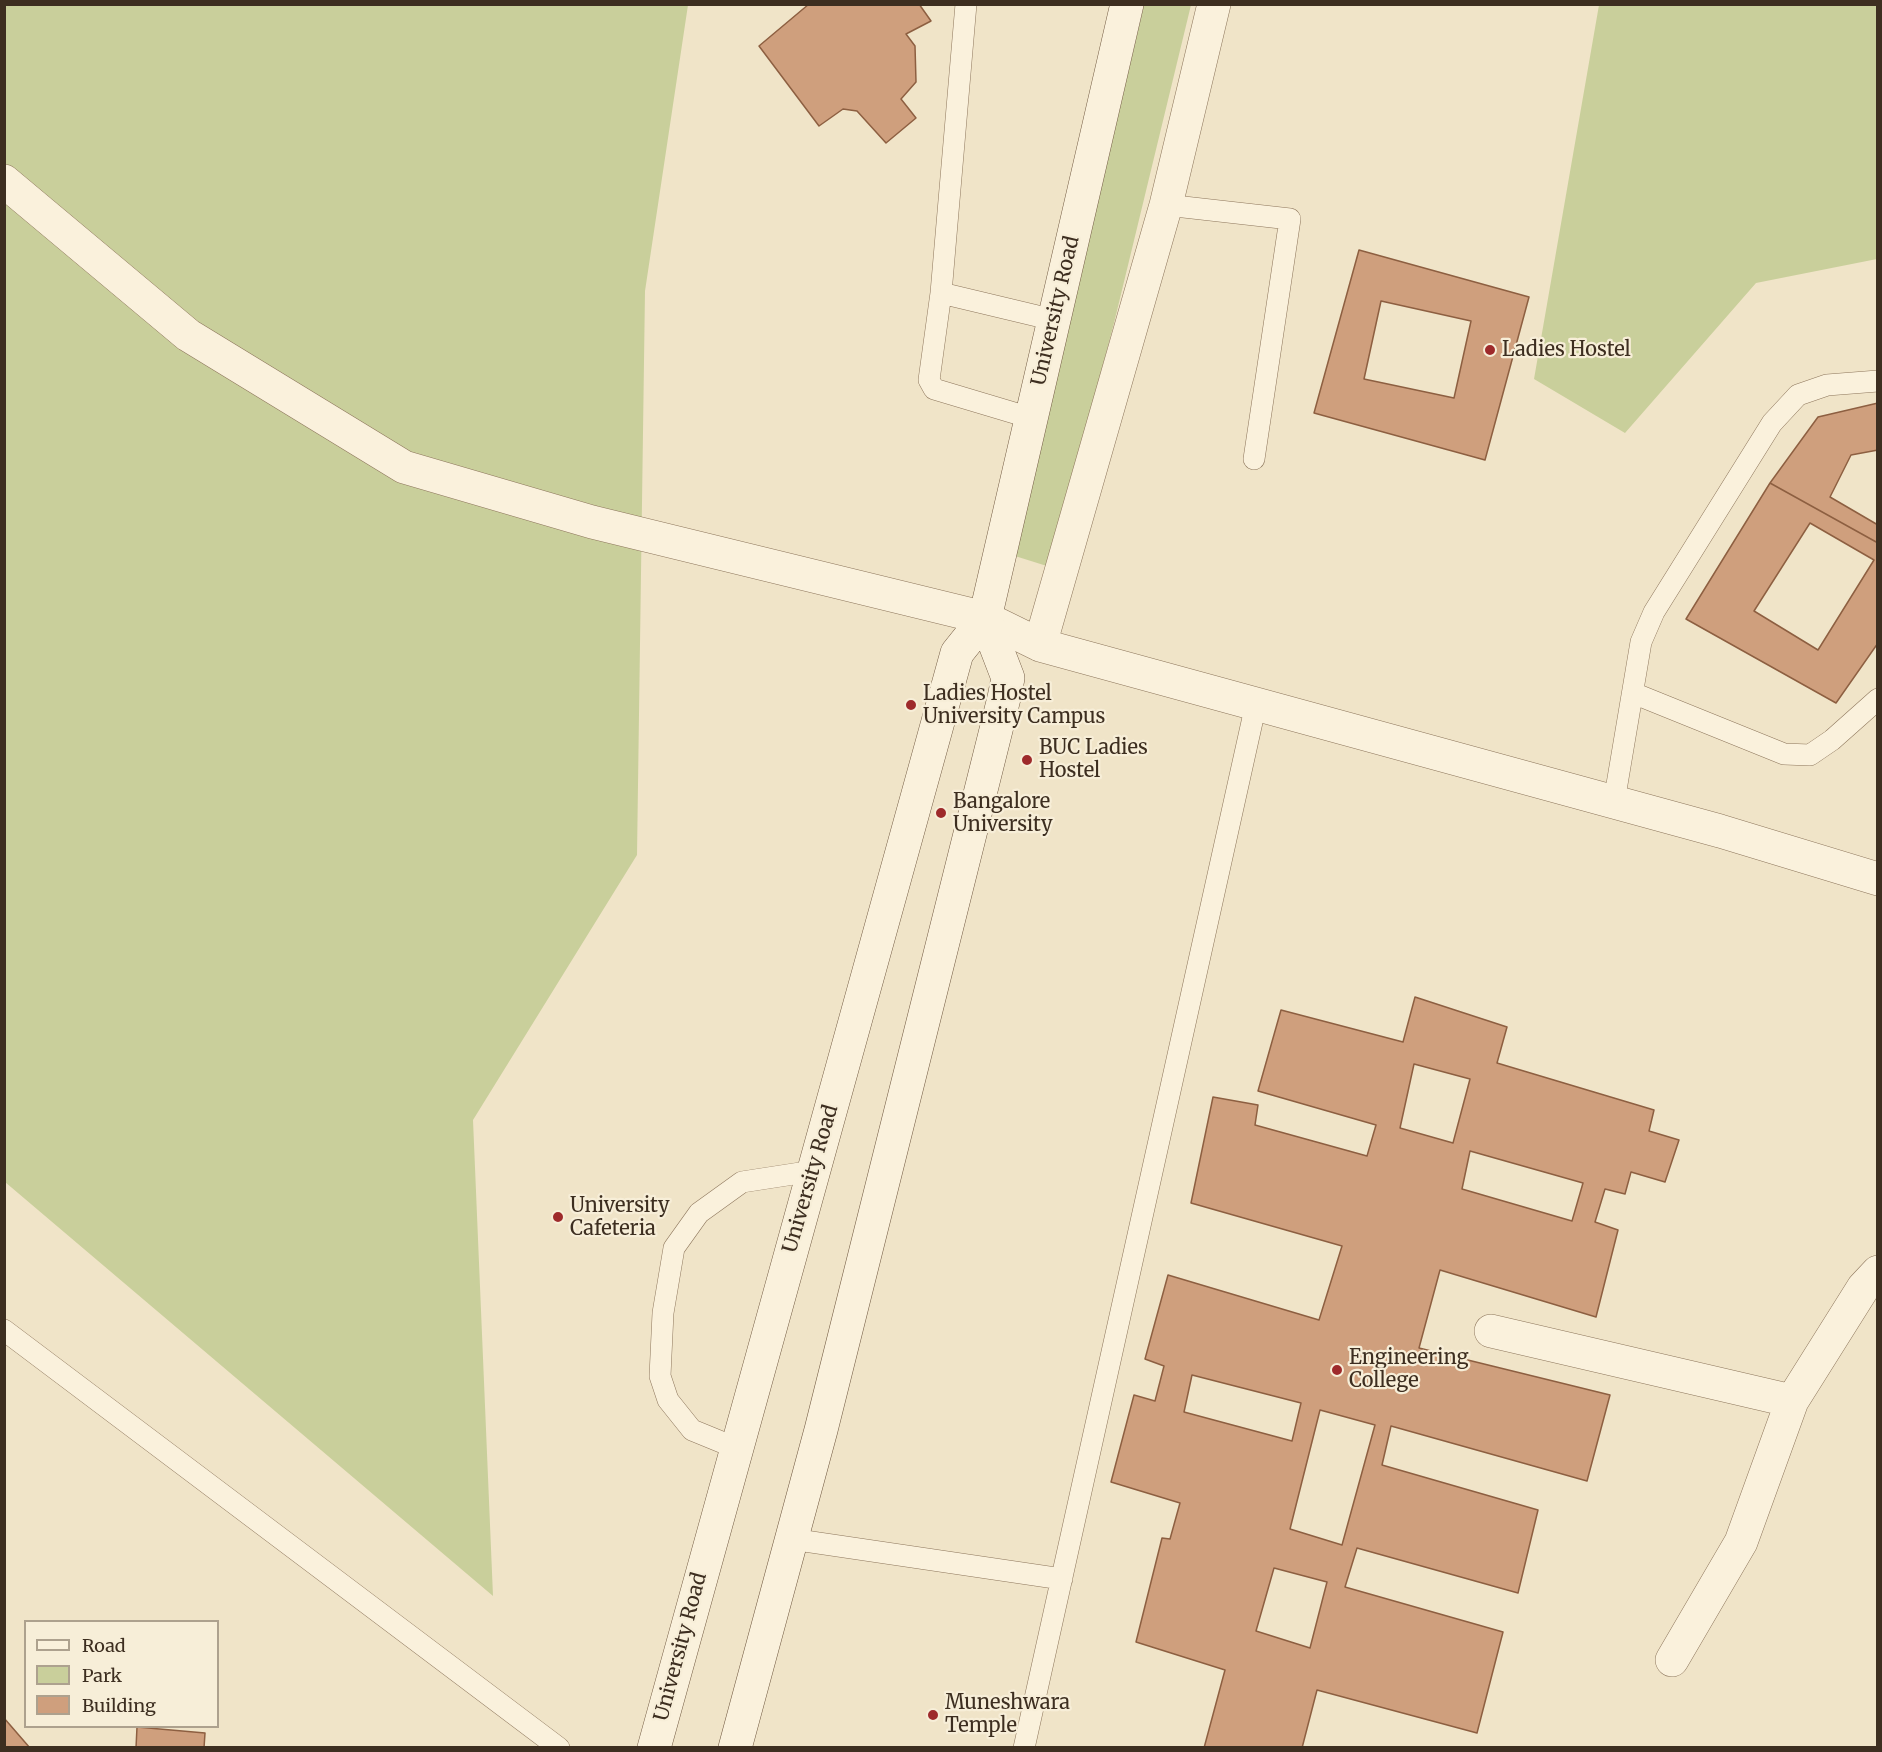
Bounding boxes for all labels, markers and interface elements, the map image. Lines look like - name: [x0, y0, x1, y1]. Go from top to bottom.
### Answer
- street label: University Road: [1027, 234, 1085, 388]
- place label: Ladies Hostel: [1502, 338, 1631, 362]
- marker: Ladies Hostel: [1483, 343, 1497, 357]
- place label: Ladies Hostel University Campus: [923, 682, 1105, 729]
- marker: Ladies Hostel University Campus: [904, 698, 918, 712]
- place label: BUC Ladies Hostel: [1039, 736, 1148, 783]
- marker: BUC Ladies Hostel: [1020, 753, 1034, 767]
- place label: Bangalore University: [953, 790, 1053, 837]
- marker: Bangalore University: [934, 806, 948, 820]
- street label: University Road: [778, 1102, 844, 1256]
- place label: University Cafeteria: [570, 1194, 670, 1241]
- marker: University Cafeteria: [551, 1210, 565, 1224]
- place label: Engineering College: [1349, 1346, 1469, 1393]
- marker: Engineering College: [1330, 1363, 1344, 1377]
- street label: University Road: [650, 1570, 712, 1724]
- legend: [24, 1620, 219, 1728]
- text: Road: [82, 1634, 126, 1657]
- text: Park: [82, 1664, 122, 1687]
- place label: Muneshwara Temple: [945, 1691, 1070, 1738]
- text: Building: [82, 1694, 156, 1717]
- marker: Muneshwara Temple: [926, 1708, 940, 1722]

